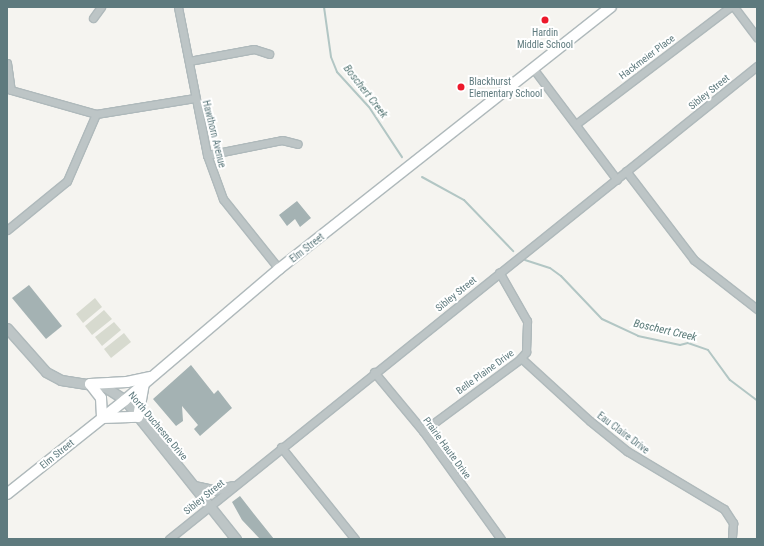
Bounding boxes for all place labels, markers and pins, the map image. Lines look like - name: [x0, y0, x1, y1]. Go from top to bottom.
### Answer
- marker: Hardin Middle School: [540, 15, 550, 25]
- place label: Hardin Middle School: [517, 26, 573, 50]
- place label: Blackhurst Elementary School: [469, 75, 542, 98]
- marker: Blackhurst Elementary School: [456, 82, 466, 92]

